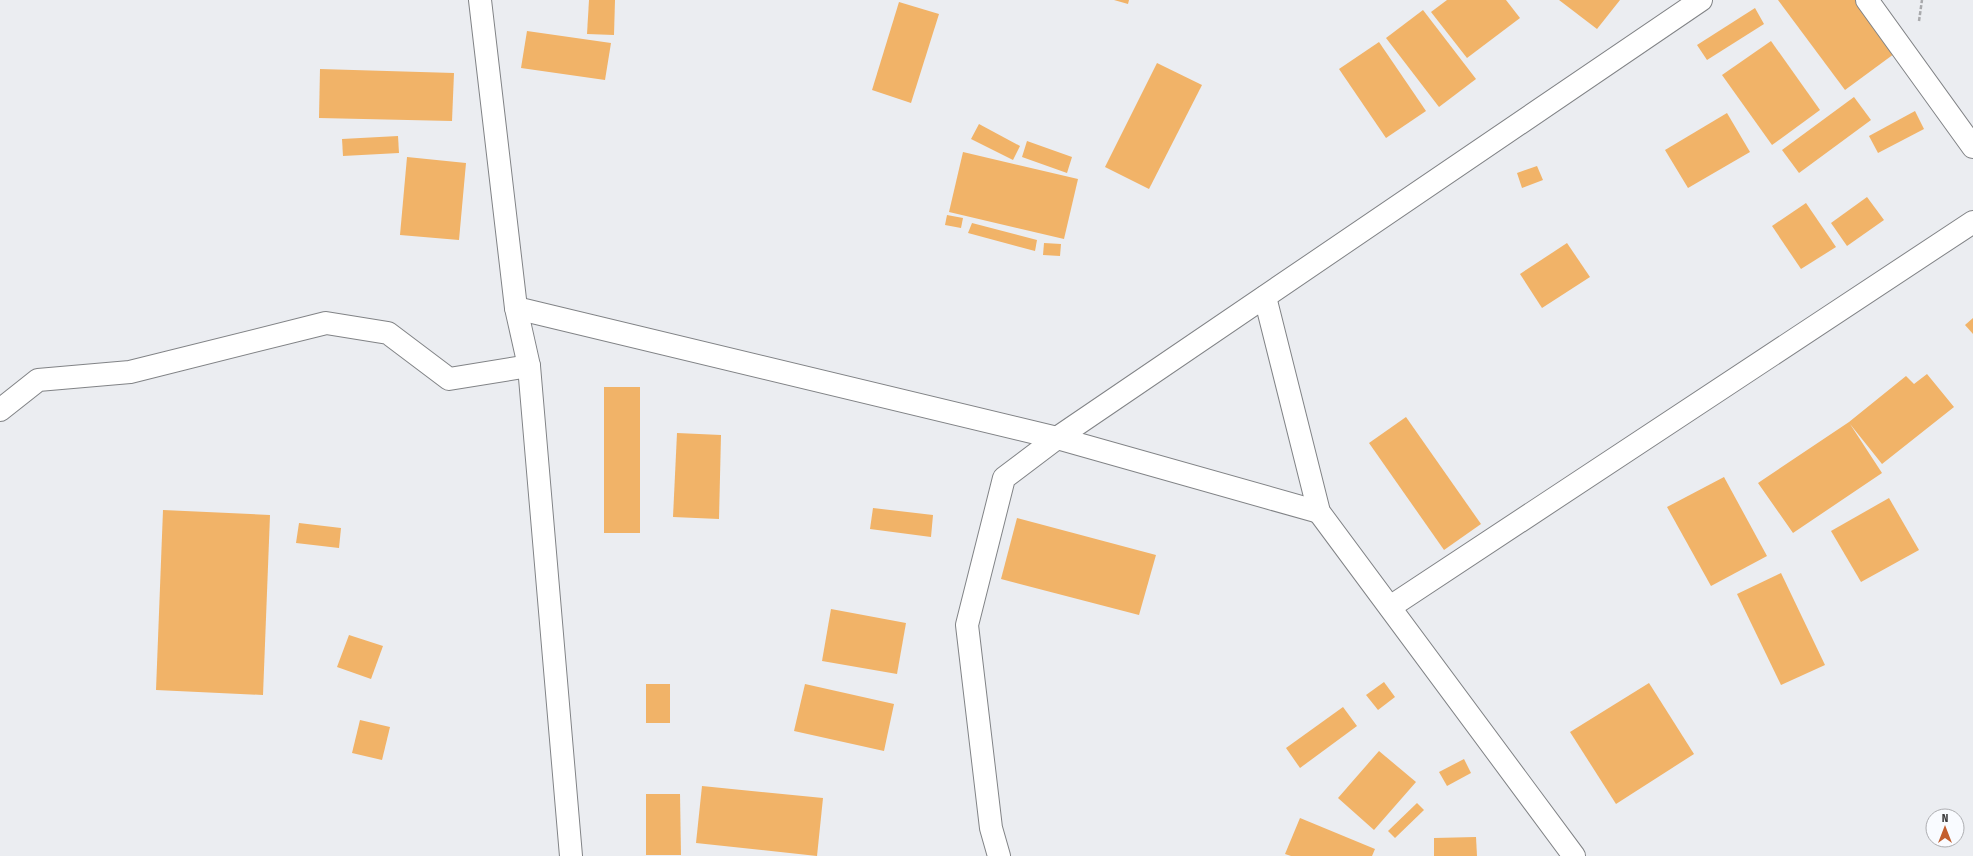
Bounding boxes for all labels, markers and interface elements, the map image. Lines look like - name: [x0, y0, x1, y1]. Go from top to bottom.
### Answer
- north arrow: [1925, 808, 1965, 848]
- text: N: [1942, 812, 1948, 825]

